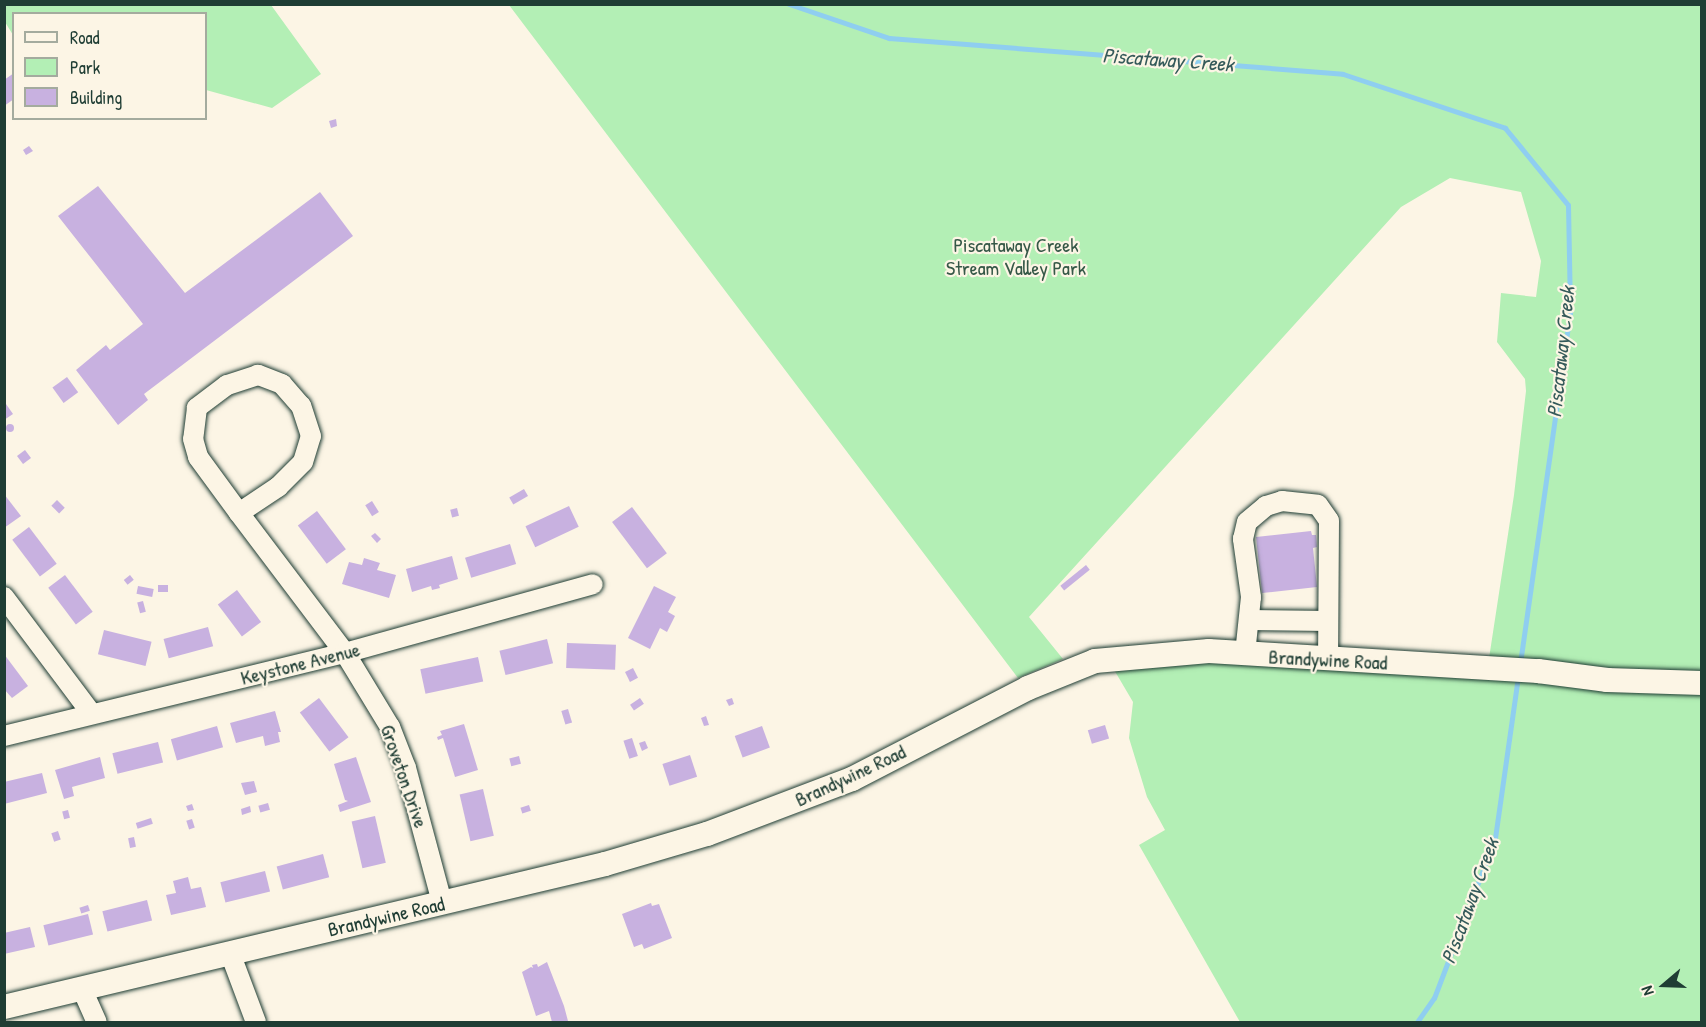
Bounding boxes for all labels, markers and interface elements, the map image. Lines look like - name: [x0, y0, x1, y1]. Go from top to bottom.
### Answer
- legend: [12, 12, 207, 120]
- text: Road: [70, 25, 100, 50]
- water label: Piscataway Creek: [1102, 43, 1234, 77]
- text: Park: [70, 55, 100, 80]
- text: Building: [70, 85, 122, 110]
- park label: Piscataway Creek Stream Valley Park: [946, 233, 1086, 280]
- water label: Piscataway Creek: [1542, 285, 1580, 419]
- street label: Keystone Avenue: [238, 637, 362, 689]
- street label: Brandywine Road: [1268, 644, 1388, 674]
- street label: Groveton Drive: [376, 721, 434, 831]
- street label: Brandywine Road: [791, 739, 909, 811]
- water label: Piscataway Creek: [1436, 835, 1504, 967]
- street label: Brandywine Road: [325, 891, 447, 941]
- north arrow: [1634, 955, 1694, 1015]
- text: N: [1635, 983, 1659, 998]

